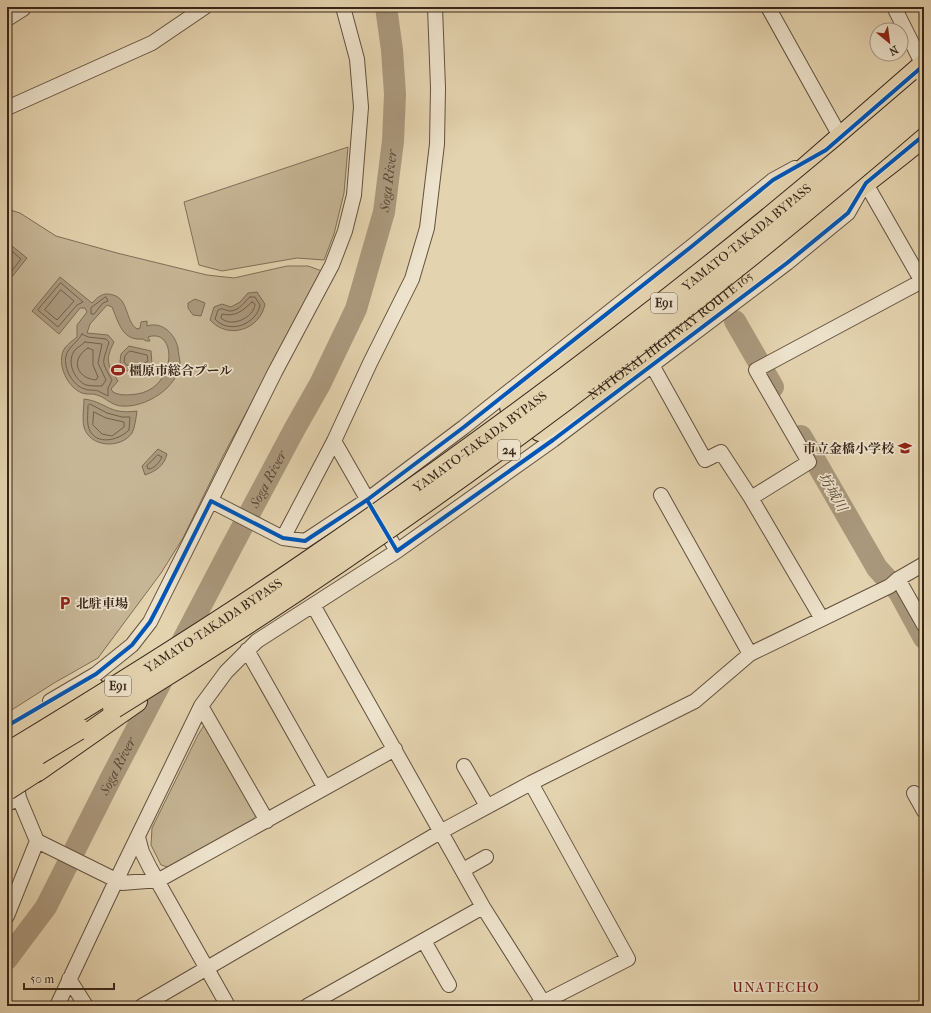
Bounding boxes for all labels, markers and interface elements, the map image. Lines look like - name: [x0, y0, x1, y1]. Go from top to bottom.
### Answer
- north arrow: [869, 22, 909, 62]
- text: N: [886, 43, 900, 58]
- water label: Soga River: [376, 147, 401, 214]
- street label: YAMATO-TAKADA BYPASS: [678, 180, 814, 294]
- street label: NATIONAL HIGHWAY ROUTE 165: [585, 268, 756, 403]
- road number: E91: [651, 293, 677, 313]
- sports icon: 橿原市総合プール: [110, 362, 126, 378]
- place label: 橿原市総合プール: [129, 363, 232, 378]
- street label: YAMATO-TAKADA BYPASS: [409, 388, 550, 496]
- road number: 24: [498, 440, 520, 460]
- school or university icon: 市立金橋小学校: [897, 440, 913, 456]
- place label: 市立金橋小学校: [803, 441, 895, 456]
- water label: Soga River: [246, 446, 291, 512]
- water label: 坊城川: [815, 470, 851, 516]
- street label: YAMATO-TAKADA BYPASS: [140, 575, 285, 676]
- parking icon: 北駐車場: [57, 595, 73, 611]
- place label: 北駐車場: [76, 596, 128, 611]
- road number: E91: [105, 676, 131, 696]
- water label: Soga River: [95, 733, 140, 799]
- scale bar: [24, 965, 114, 991]
- text: 50 m: [30, 972, 54, 986]
- district label: UNATECHO: [732, 979, 820, 996]

